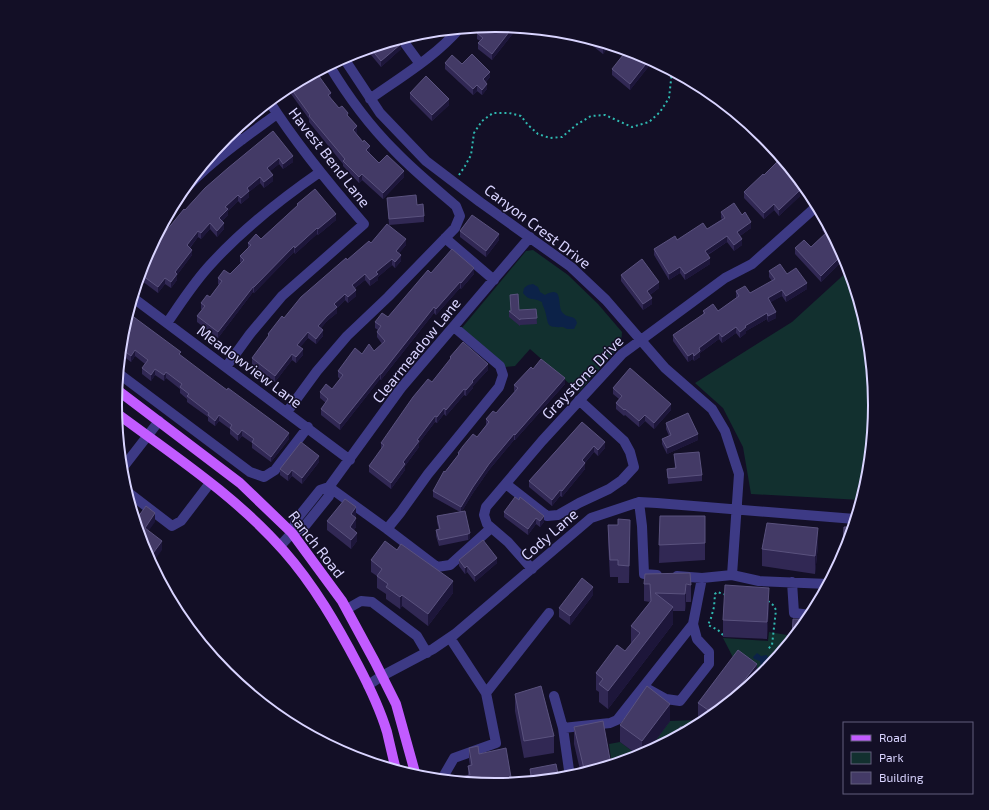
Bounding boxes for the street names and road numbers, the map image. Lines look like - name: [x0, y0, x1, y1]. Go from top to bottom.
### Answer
- street label: Havest Bend Lane: [285, 104, 375, 210]
- street label: Canyon Crest Drive: [481, 180, 595, 272]
- street label: Clearmeadow Lane: [368, 294, 464, 406]
- street label: Meadowview Lane: [194, 321, 306, 411]
- street label: Graystone Drive: [538, 331, 626, 423]
- street label: Cody Lane: [517, 504, 581, 564]
- street label: Ranch Road: [285, 507, 349, 581]

